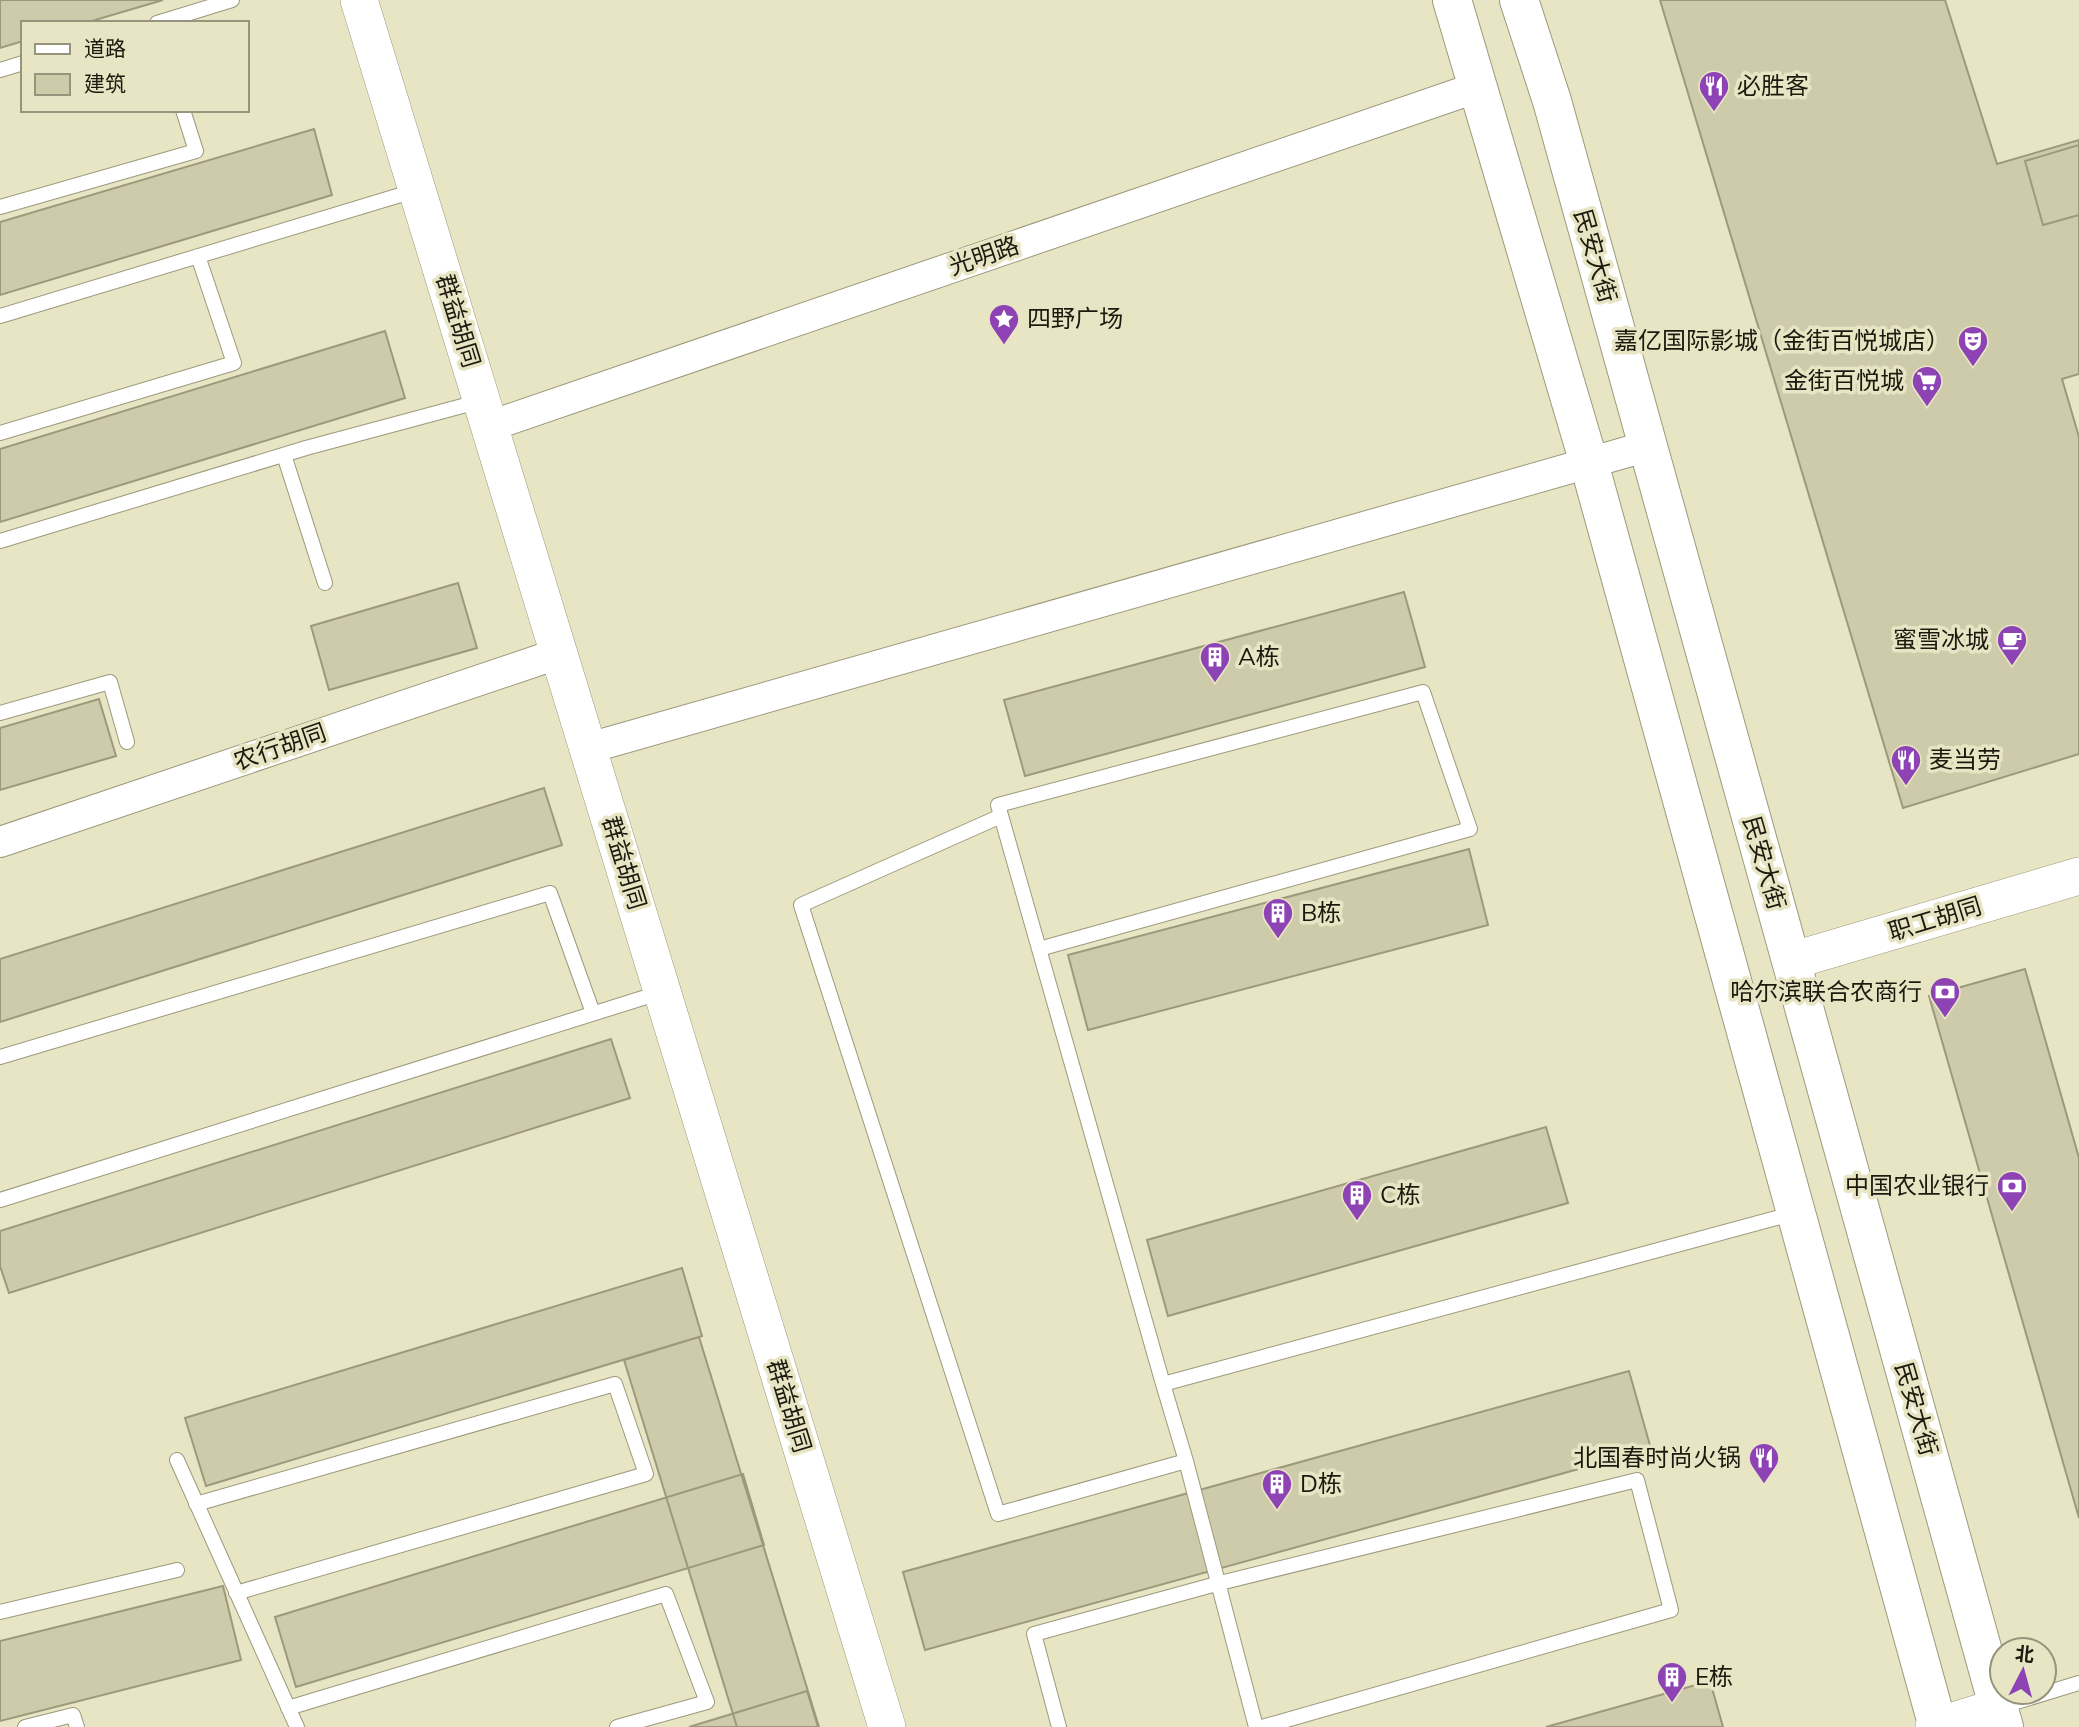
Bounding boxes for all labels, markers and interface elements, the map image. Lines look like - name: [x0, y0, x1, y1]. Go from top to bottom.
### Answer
- legend: [21, 21, 248, 112]
- text: 道路: [84, 35, 126, 61]
- restaurant icon: 必胜客: [1697, 69, 1731, 113]
- text: 建筑: [84, 70, 126, 96]
- place label: 必胜客: [1737, 70, 1809, 100]
- street label: 民安大街: [1568, 205, 1624, 306]
- street label: 光明路: [945, 229, 1023, 281]
- street label: 群益胡同: [431, 270, 487, 371]
- place icon: 四野广场: [987, 302, 1021, 346]
- place label: 四野广场: [1027, 303, 1123, 333]
- theatre icon: 嘉亿国际影城（金街百悦城店）: [1956, 324, 1990, 368]
- place label: 嘉亿国际影城（金街百悦城店）: [1614, 325, 1950, 355]
- supermarket icon: 金街百悦城: [1910, 364, 1944, 408]
- place label: 金街百悦城: [1784, 365, 1904, 395]
- cafe icon: 蜜雪冰城: [1995, 623, 2029, 667]
- place label: 蜜雪冰城: [1893, 624, 1989, 654]
- building icon: A栋: [1198, 640, 1232, 684]
- place label: A栋: [1238, 641, 1280, 671]
- street label: 农行胡同: [229, 716, 330, 776]
- restaurant icon: 麦当劳: [1889, 743, 1923, 787]
- place label: 麦当劳: [1929, 744, 2001, 774]
- street label: 群益胡同: [597, 812, 653, 913]
- street label: 民安大街: [1737, 812, 1793, 913]
- street label: 职工胡同: [1884, 890, 1985, 946]
- building icon: B栋: [1261, 896, 1295, 940]
- place label: B栋: [1301, 897, 1341, 927]
- bank icon: 哈尔滨联合农商行: [1928, 975, 1962, 1019]
- place label: 哈尔滨联合农商行: [1730, 976, 1922, 1006]
- bank icon: 中国农业银行: [1995, 1169, 2029, 1213]
- place label: 中国农业银行: [1845, 1170, 1989, 1200]
- building icon: C栋: [1340, 1178, 1374, 1222]
- place label: C栋: [1380, 1179, 1420, 1209]
- street label: 群益胡同: [762, 1355, 818, 1456]
- street label: 民安大街: [1889, 1358, 1945, 1459]
- restaurant icon: 北国春时尚火锅: [1747, 1441, 1781, 1485]
- place label: 北国春时尚火锅: [1573, 1442, 1741, 1472]
- building icon: D栋: [1260, 1467, 1294, 1511]
- place label: D栋: [1300, 1468, 1342, 1498]
- north arrow: [1988, 1636, 2058, 1706]
- text: 北: [2014, 1641, 2035, 1667]
- building icon: E栋: [1655, 1660, 1689, 1704]
- place label: E栋: [1695, 1661, 1733, 1691]

